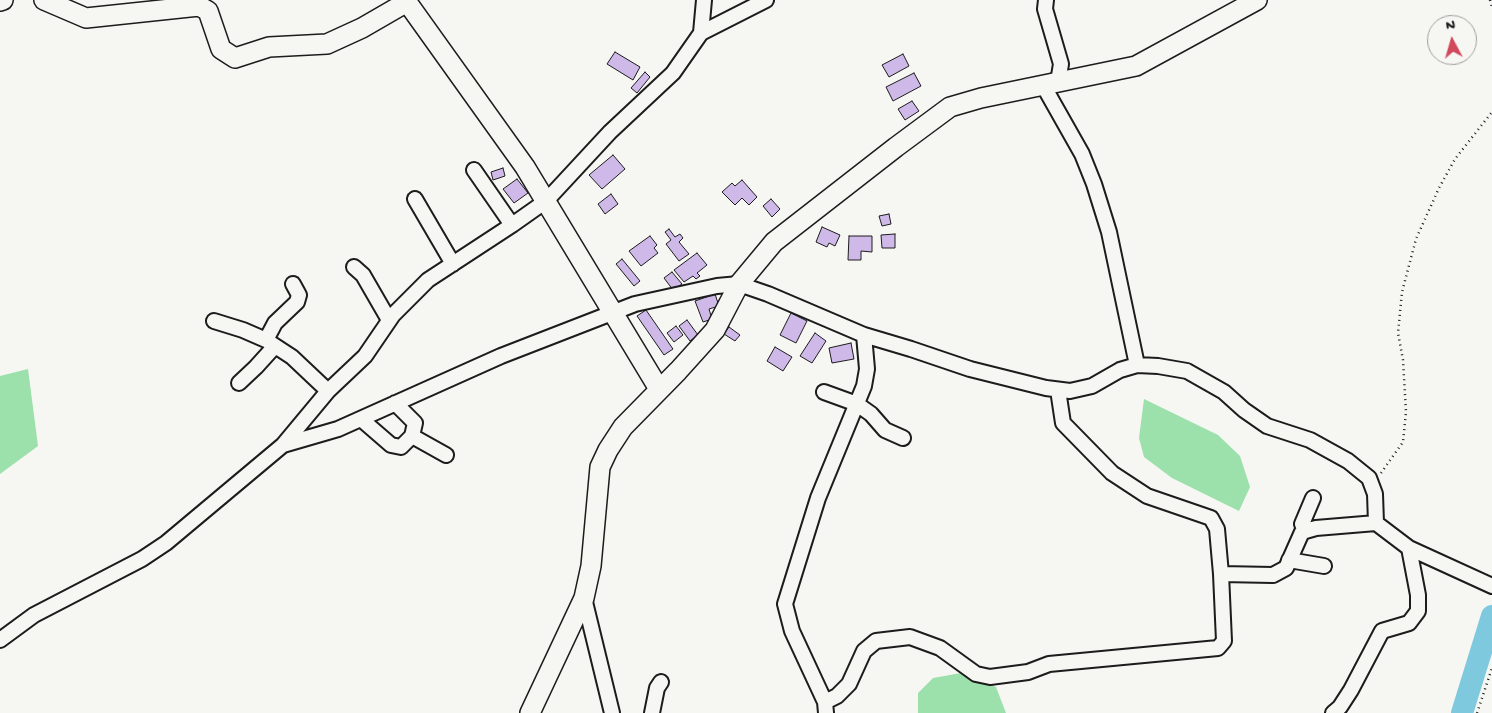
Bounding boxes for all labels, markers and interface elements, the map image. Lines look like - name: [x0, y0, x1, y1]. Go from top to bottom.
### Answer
- north arrow: [1427, 15, 1477, 65]
- text: N: [1445, 17, 1456, 35]

